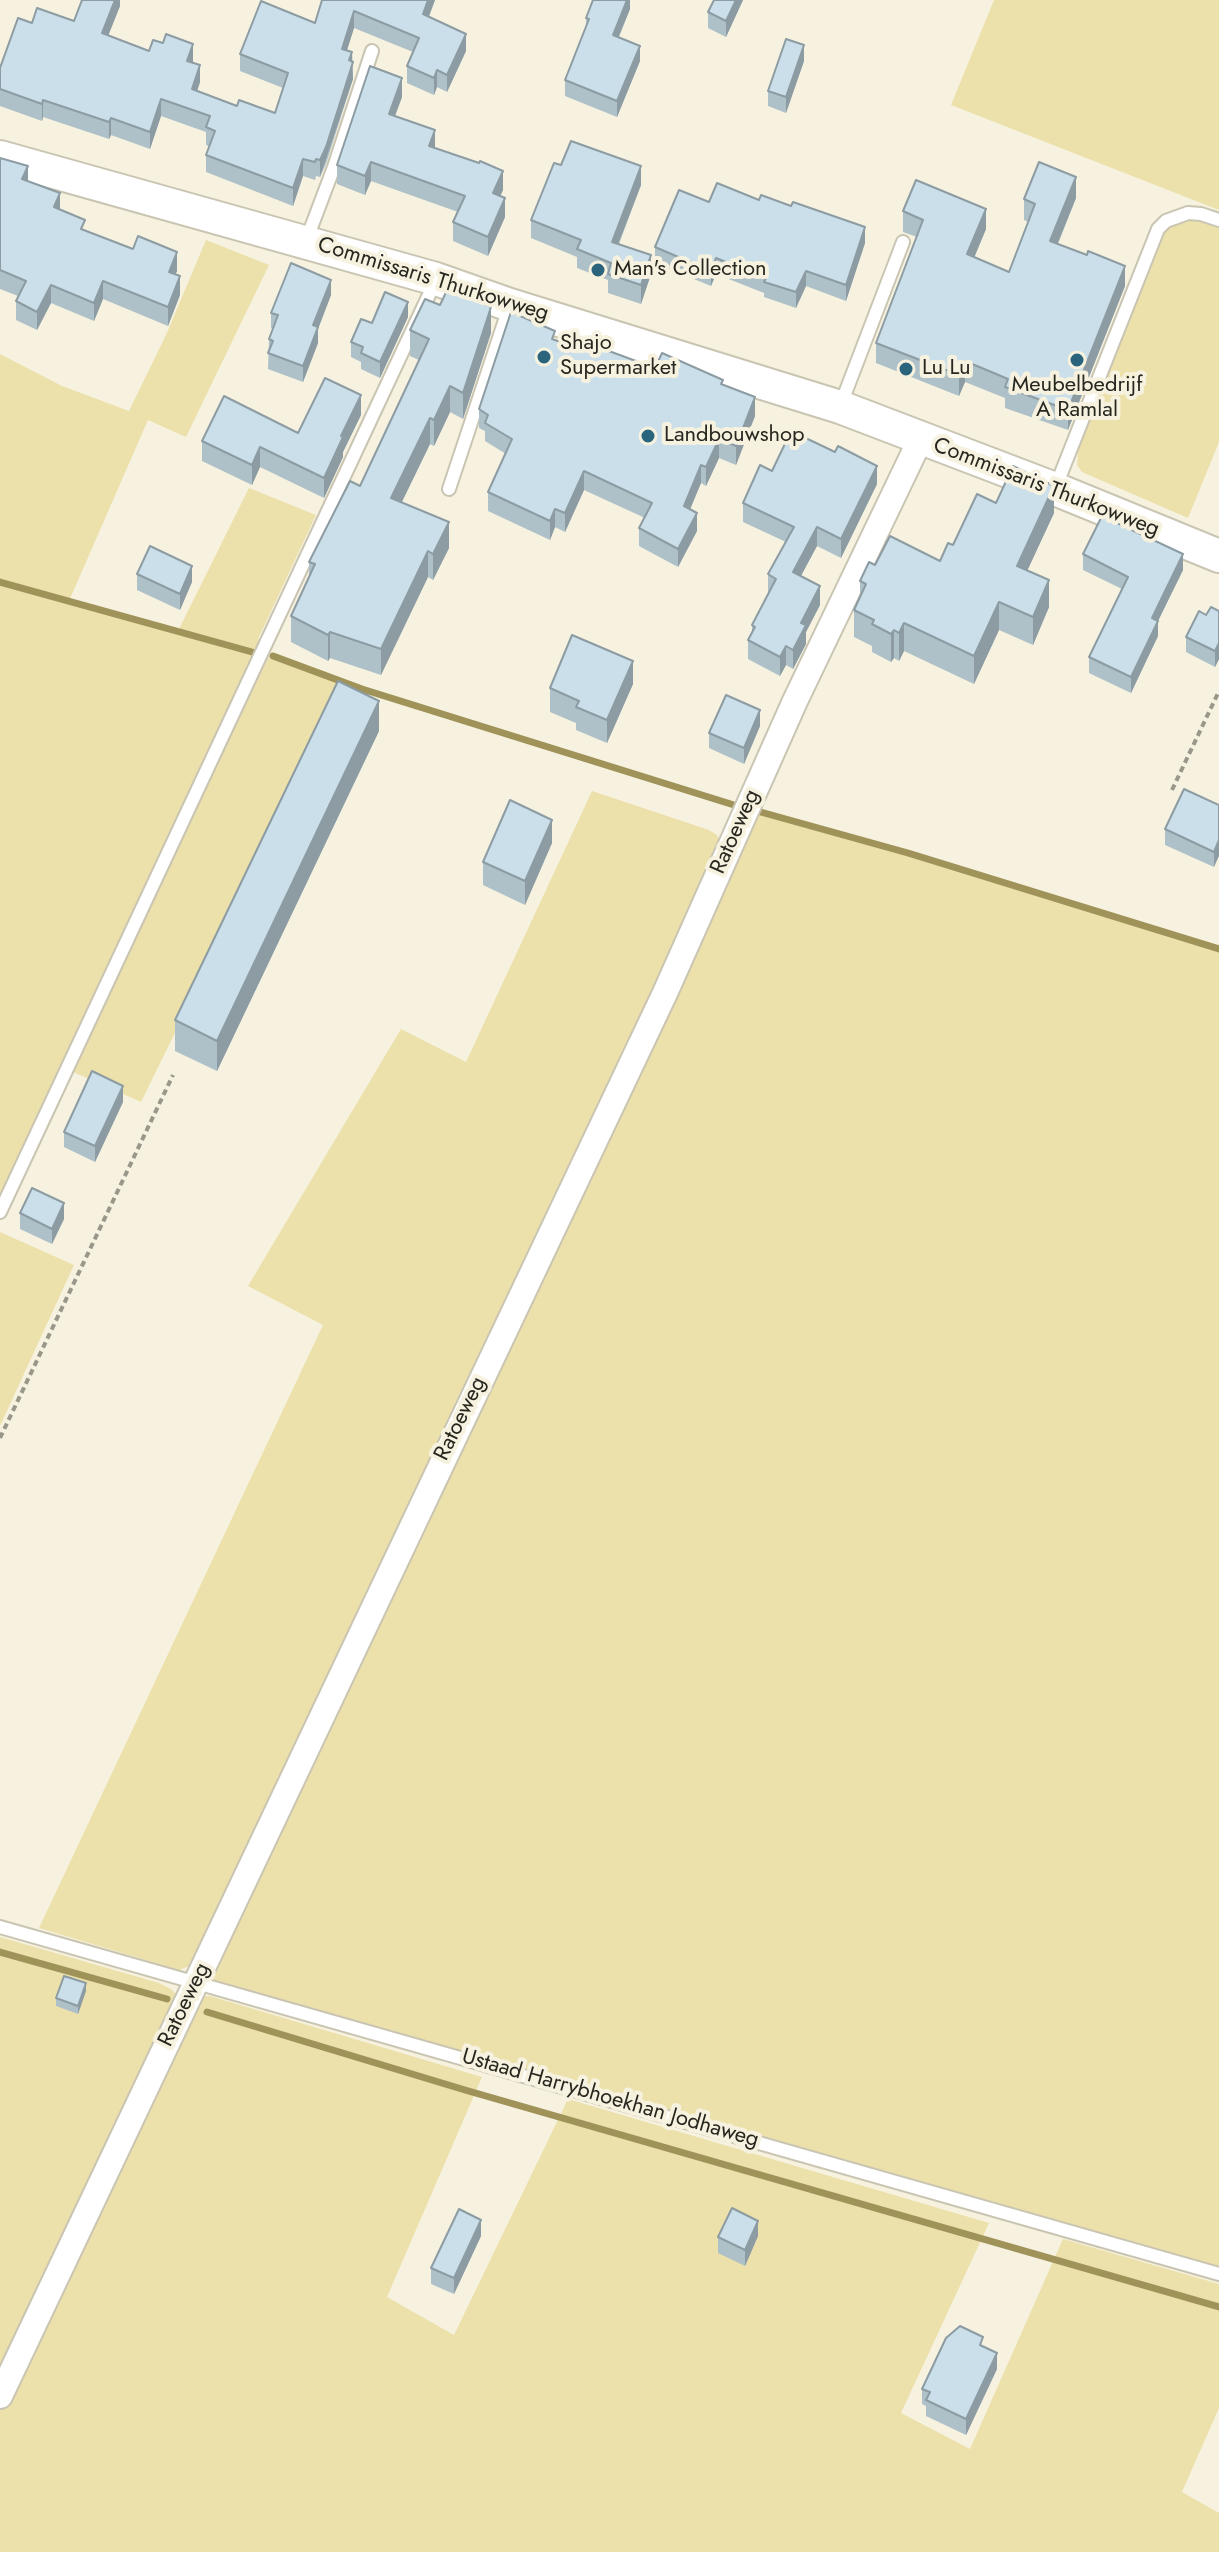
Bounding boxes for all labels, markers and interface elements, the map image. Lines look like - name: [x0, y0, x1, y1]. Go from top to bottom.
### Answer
- street label: Commissaris Thurkowweg: [314, 232, 552, 328]
- place label: Man's Collection: [614, 257, 766, 283]
- marker: Man's Collection: [589, 261, 607, 279]
- place label: Shajo Supermarket: [560, 331, 676, 382]
- marker: Shajo Supermarket: [535, 348, 553, 366]
- marker: Meubelbedrijf A Ramlal: [1068, 351, 1086, 369]
- place label: Lu Lu: [922, 356, 971, 382]
- marker: Lu Lu: [897, 360, 915, 378]
- place label: Meubelbedrijf A Ramlal: [1011, 373, 1143, 424]
- place label: Landbouwshop: [664, 423, 805, 449]
- marker: Landbouwshop: [639, 427, 657, 445]
- street label: Commissaris Thurkowweg: [929, 433, 1163, 543]
- street label: Ratoeweg: [706, 786, 766, 878]
- street label: Ratoeweg: [429, 1373, 493, 1465]
- street label: Ratoeweg: [153, 1959, 217, 2051]
- street label: Ustaad Harrybhoekhan Jodhaweg: [458, 2044, 762, 2154]

